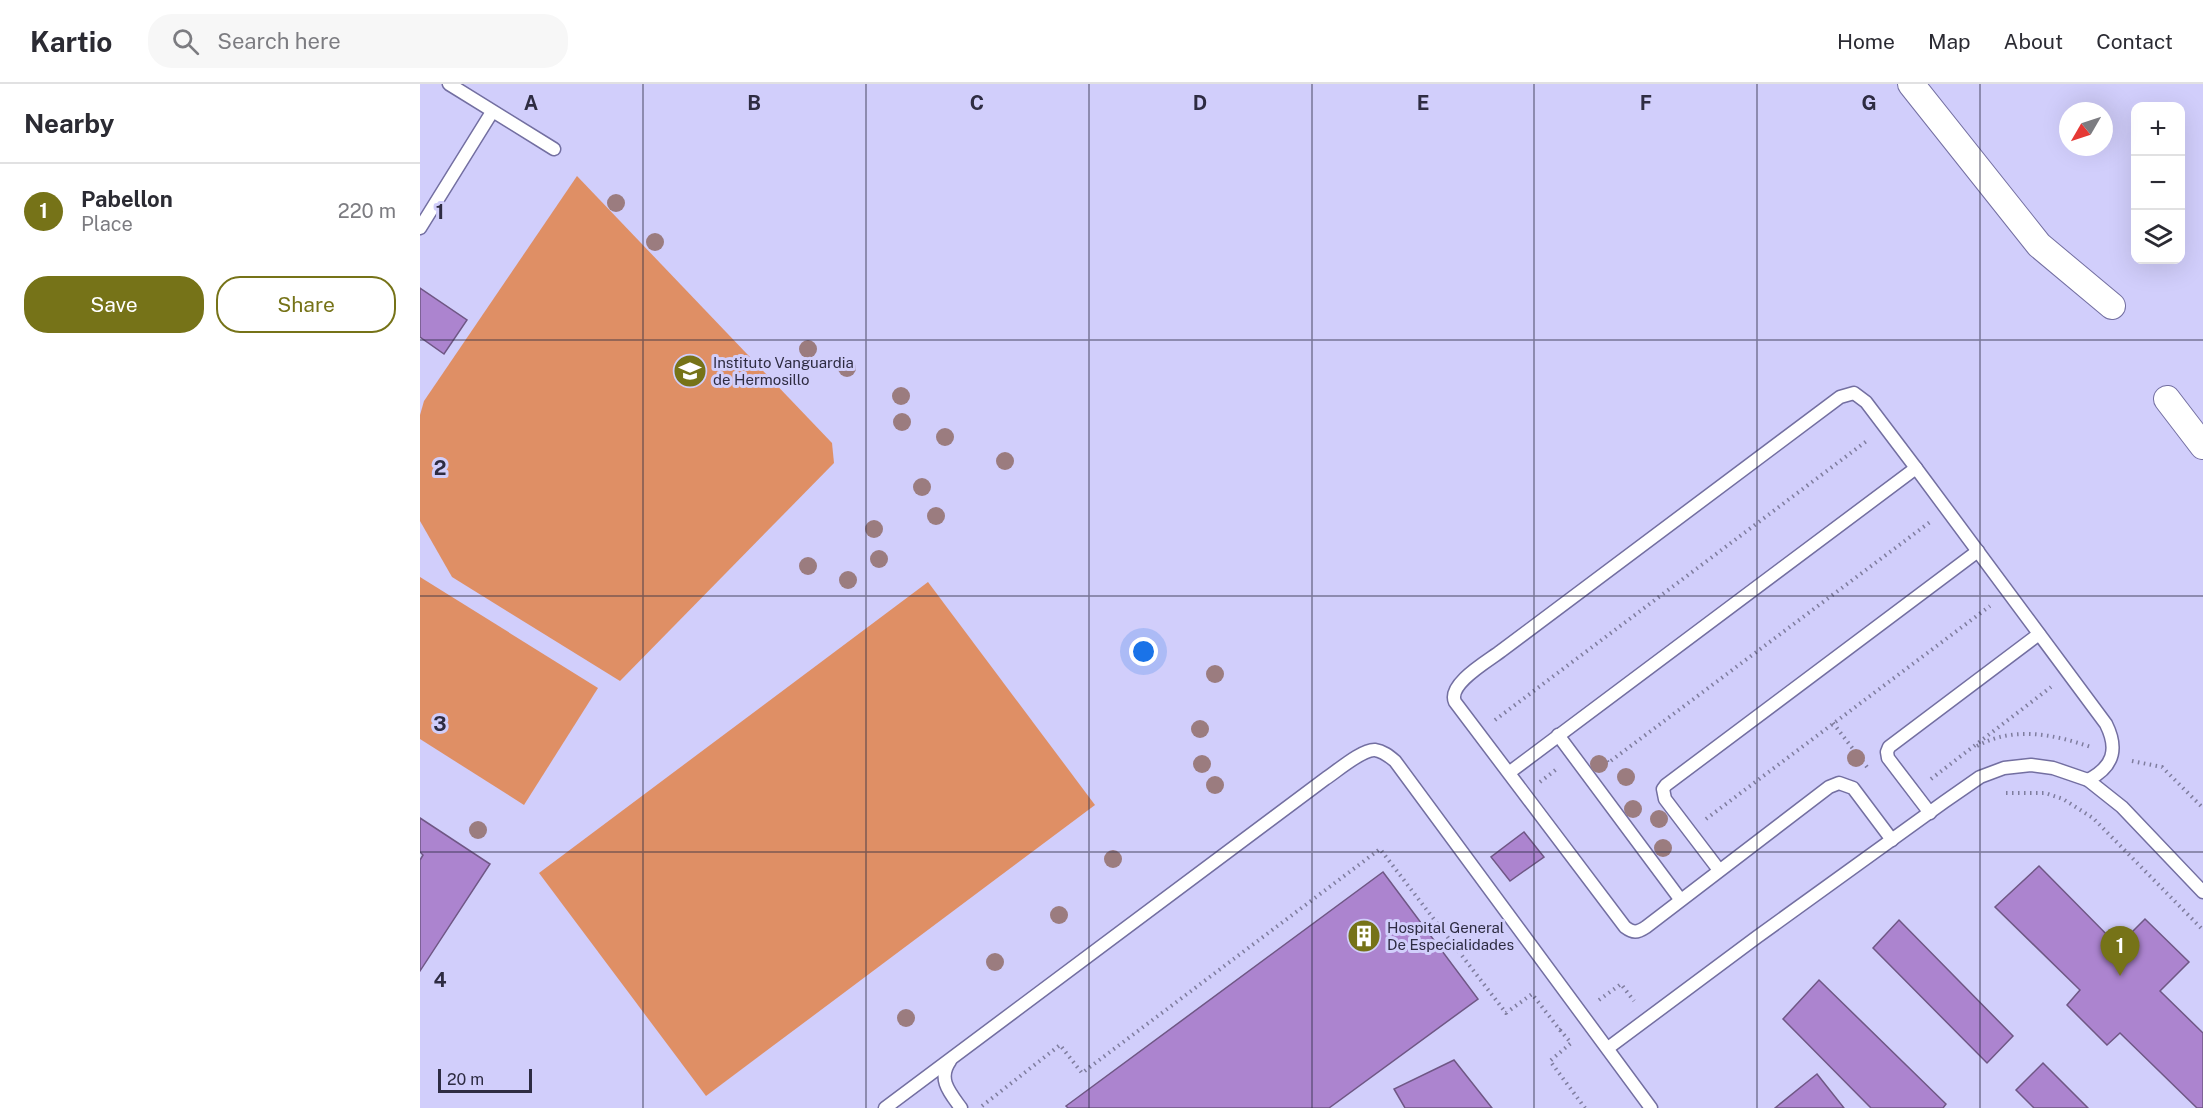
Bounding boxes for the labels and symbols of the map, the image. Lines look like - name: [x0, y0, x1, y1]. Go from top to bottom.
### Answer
- text: A: [524, 91, 538, 115]
- text: B: [747, 91, 761, 115]
- text: C: [970, 91, 984, 115]
- text: D: [1193, 91, 1207, 115]
- text: E: [1417, 91, 1429, 115]
- text: F: [1640, 91, 1652, 115]
- text: G: [1861, 91, 1877, 115]
- north arrow: [2059, 102, 2113, 156]
- text: 1: [436, 200, 444, 224]
- school or university icon: Instituto Vanguardia de Hermosillo: [672, 353, 708, 389]
- place label: Instituto Vanguardia de Hermosillo: [713, 354, 854, 388]
- text: 2: [434, 456, 446, 480]
- your location: [1129, 637, 1158, 666]
- text: 3: [433, 712, 447, 736]
- building icon: Hospital General De Especialidades: [1346, 918, 1382, 954]
- place label: Hospital General De Especialidades: [1387, 919, 1514, 953]
- pin: 1: [2100, 926, 2140, 976]
- text: 4: [433, 968, 447, 992]
- scale bar: [438, 1066, 532, 1094]

